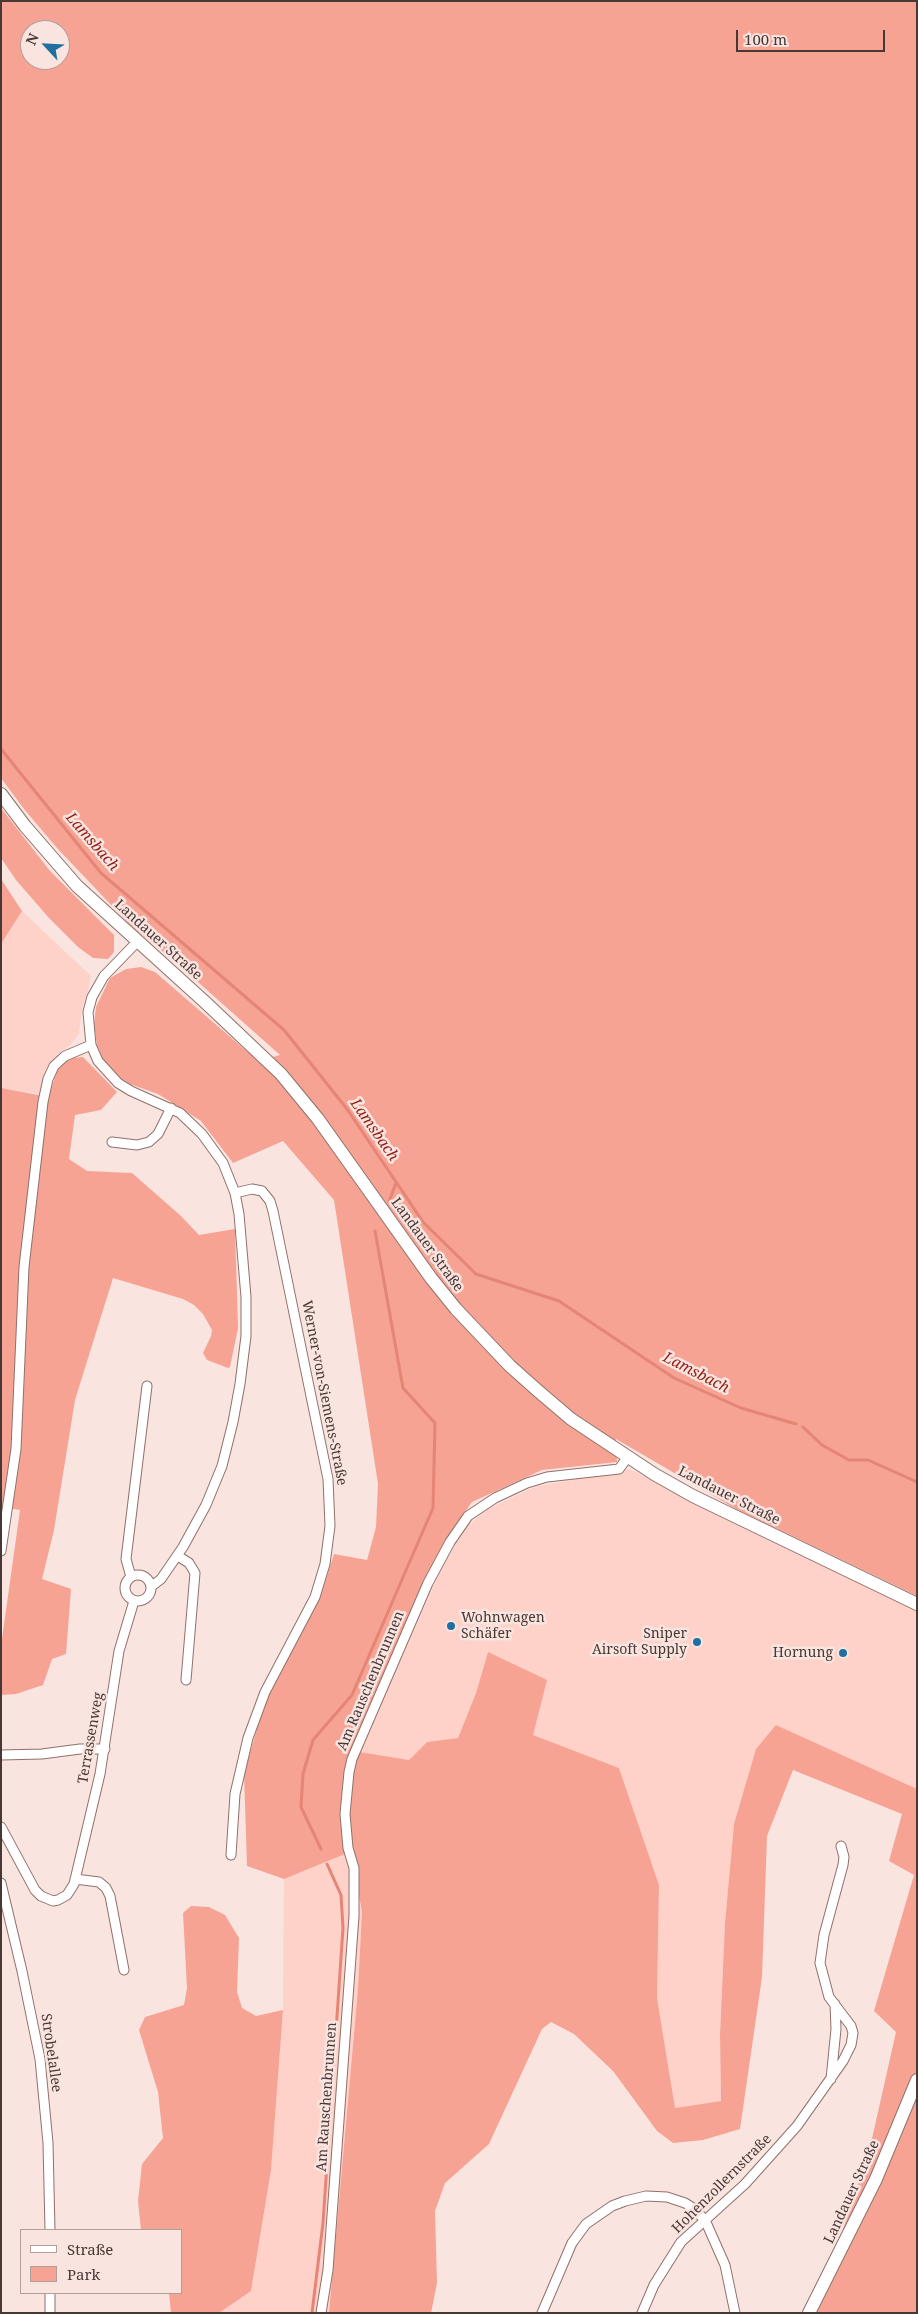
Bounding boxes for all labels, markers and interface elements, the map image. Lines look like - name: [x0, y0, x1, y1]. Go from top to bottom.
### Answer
- north arrow: [20, 20, 70, 70]
- scale bar: [738, 20, 887, 52]
- text: 100 m: [744, 29, 787, 49]
- text: N: [21, 30, 43, 48]
- water label: Lamsbach: [62, 809, 122, 875]
- street label: Landauer Straße: [111, 896, 205, 984]
- water label: Lamsbach: [346, 1095, 402, 1165]
- street label: Landauer Straße: [387, 1195, 467, 1295]
- street label: Werner-von-Siemens-Straße: [298, 1299, 350, 1487]
- water label: Lamsbach: [660, 1349, 732, 1397]
- street label: Landauer Straße: [675, 1463, 783, 1529]
- street label: Am Rauschenbrunnen: [334, 1609, 408, 1753]
- place label: Wohnwagen Schäfer: [461, 1610, 545, 1642]
- marker: Wohnwagen Schäfer: [445, 1620, 457, 1632]
- place label: Sniper Airsoft Supply: [592, 1626, 687, 1658]
- marker: Sniper Airsoft Supply: [691, 1636, 703, 1648]
- place label: Hornung: [773, 1645, 833, 1661]
- marker: Hornung: [837, 1647, 849, 1659]
- street label: Terrassenweg: [75, 1691, 107, 1785]
- street label: Strobelallee: [37, 2013, 65, 2093]
- street label: Am Rauschenbrunnen: [313, 2022, 341, 2172]
- street label: Hohenzollernstraße: [669, 2131, 775, 2237]
- street label: Landauer Straße: [821, 2138, 883, 2246]
- legend: [20, 2229, 182, 2294]
- text: Straße: [67, 2239, 113, 2259]
- text: Park: [67, 2264, 100, 2284]

